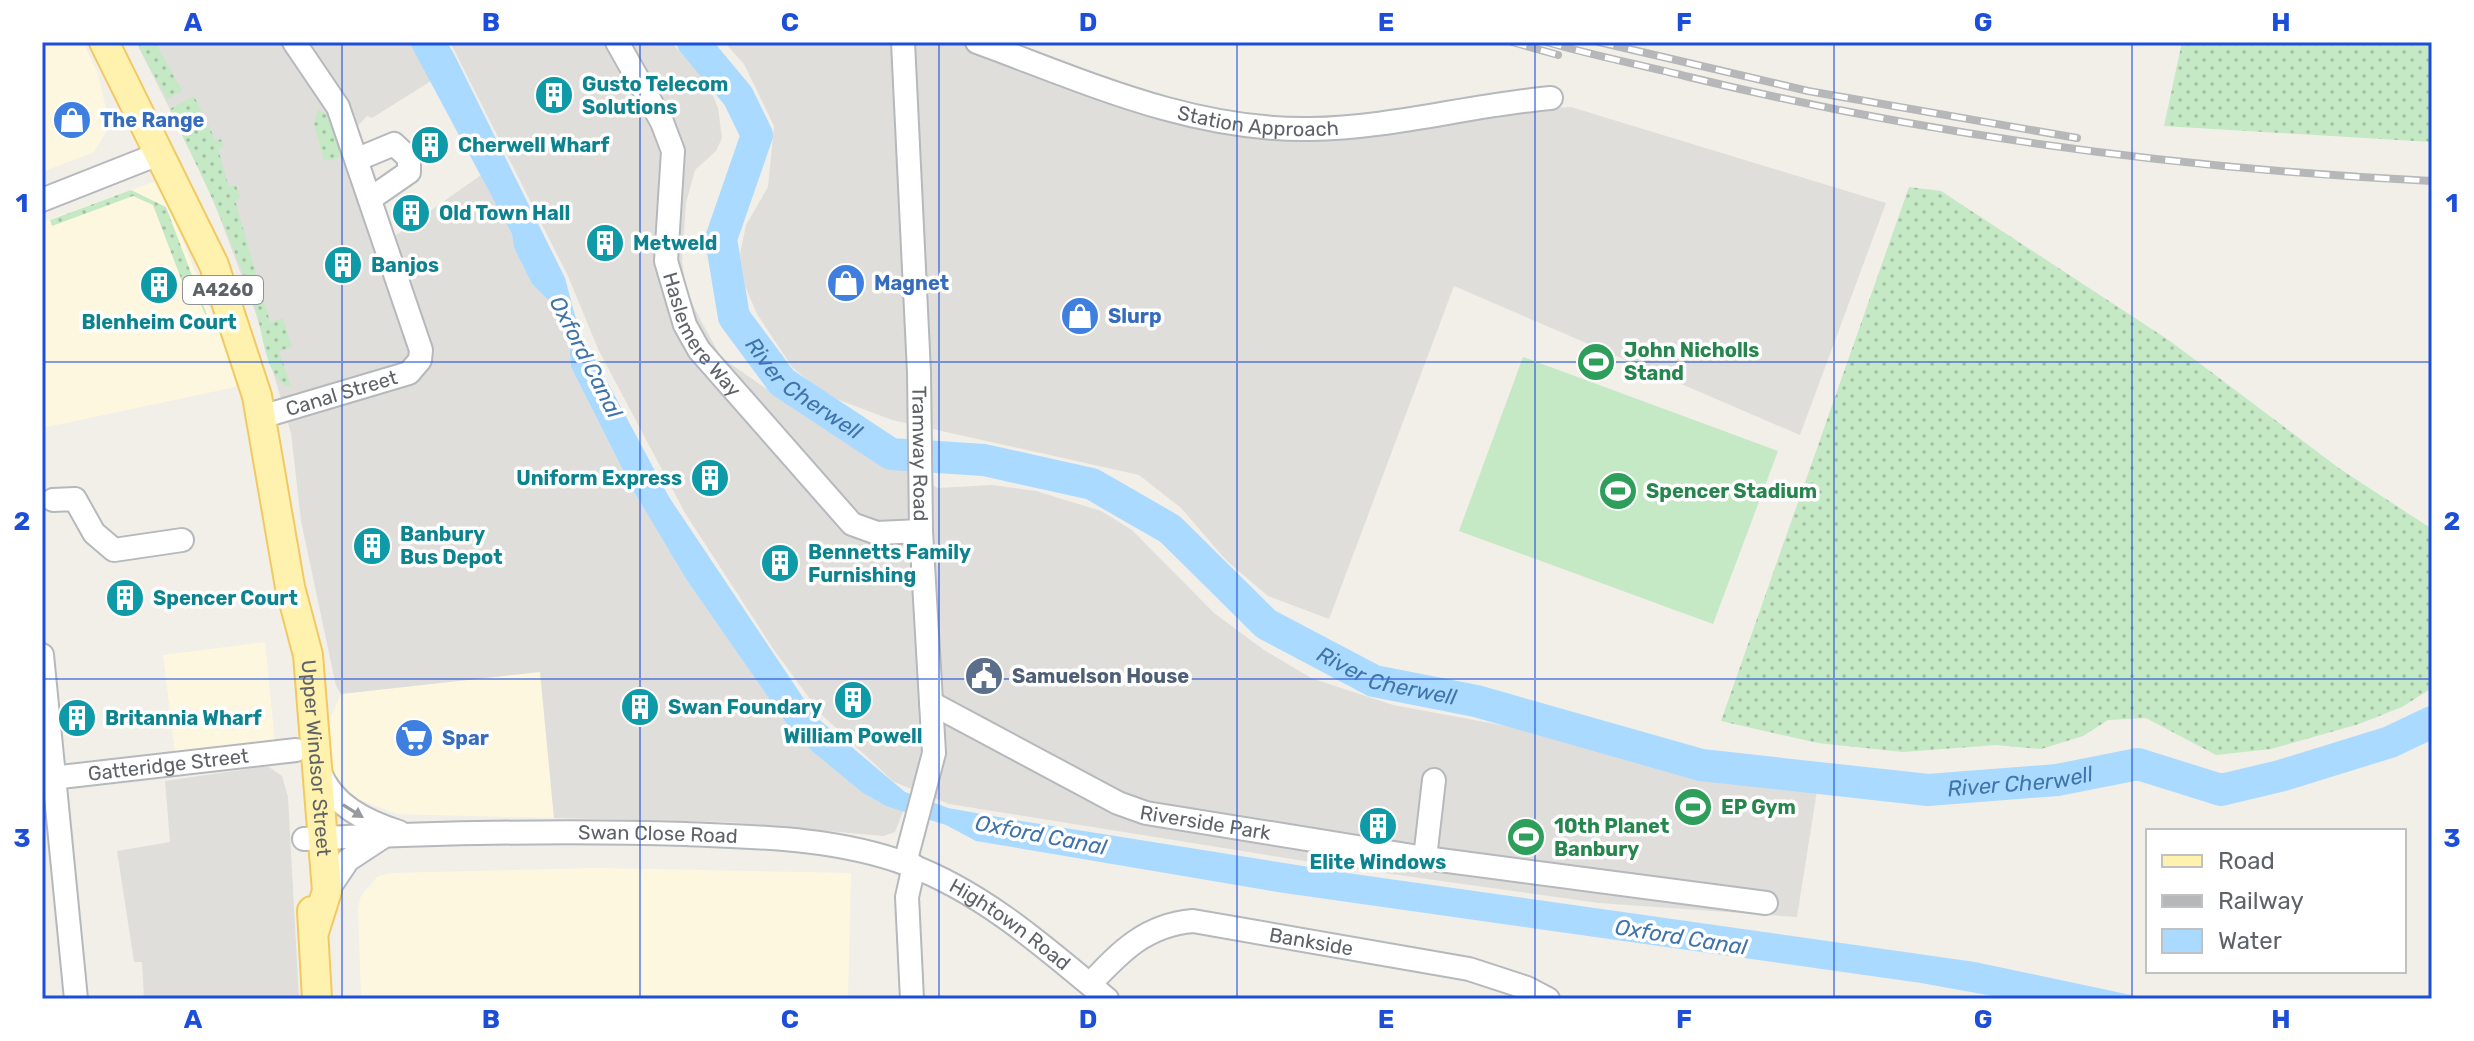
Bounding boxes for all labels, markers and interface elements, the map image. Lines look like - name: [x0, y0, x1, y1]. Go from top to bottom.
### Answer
- text: A: [184, 7, 203, 38]
- text: B: [482, 7, 500, 38]
- text: C: [781, 7, 799, 38]
- text: D: [1079, 7, 1097, 38]
- text: E: [1378, 7, 1394, 38]
- text: F: [1676, 7, 1692, 38]
- text: G: [1974, 7, 1992, 38]
- text: H: [2271, 7, 2291, 38]
- place label: Gusto Telecom Solutions: [582, 72, 728, 119]
- building icon: Gusto Telecom Solutions: [533, 74, 575, 116]
- shop icon: The Range: [51, 99, 93, 141]
- street label: Station Approach: [1175, 100, 1339, 141]
- place label: The Range: [100, 108, 205, 132]
- building icon: Cherwell Wharf: [409, 124, 451, 166]
- place label: Cherwell Wharf: [458, 133, 609, 157]
- text: 1: [16, 188, 28, 219]
- text: 1: [2446, 188, 2458, 219]
- building icon: Old Town Hall: [390, 192, 432, 234]
- place label: Old Town Hall: [439, 201, 570, 225]
- building icon: Metweld: [584, 222, 626, 264]
- place label: Metweld: [633, 231, 717, 255]
- building icon: Banjos: [322, 244, 364, 286]
- place label: Banjos: [371, 253, 439, 277]
- shop icon: Magnet: [825, 262, 867, 304]
- building icon: Blenheim Court: [138, 264, 180, 306]
- street label: Haslemere Way: [658, 269, 746, 402]
- place label: Magnet: [874, 271, 949, 295]
- road number: A4260: [183, 276, 263, 304]
- water label: Oxford Canal: [544, 291, 629, 423]
- shop icon: Slurp: [1059, 295, 1101, 337]
- place label: Slurp: [1108, 304, 1162, 328]
- place label: Blenheim Court: [81, 310, 237, 334]
- water label: River Cherwell: [740, 331, 868, 445]
- place label: John Nicholls Stand: [1624, 338, 1759, 385]
- sports icon: John Nicholls Stand: [1575, 341, 1617, 383]
- street label: Canal Street: [283, 365, 400, 421]
- street label: Tramway Road: [907, 386, 933, 522]
- building icon: Uniform Express: [689, 457, 731, 499]
- place label: Uniform Express: [516, 466, 682, 490]
- sports icon: Spencer Stadium: [1597, 470, 1639, 512]
- place label: Spencer Stadium: [1646, 479, 1817, 503]
- text: 2: [14, 506, 30, 537]
- text: 2: [2444, 506, 2460, 537]
- place label: Banbury Bus Depot: [400, 522, 503, 569]
- building icon: Banbury Bus Depot: [351, 525, 393, 567]
- place label: Bennetts Family Furnishing: [808, 540, 971, 587]
- building icon: Bennetts Family Furnishing: [759, 542, 801, 584]
- building icon: Spencer Court: [104, 577, 146, 619]
- place label: Spencer Court: [153, 586, 298, 610]
- water label: River Cherwell: [1312, 640, 1460, 711]
- public building icon: Samuelson House: [963, 655, 1005, 697]
- street label: Upper Windsor Street: [296, 659, 336, 857]
- place label: Samuelson House: [1012, 664, 1189, 688]
- building icon: William Powell: [832, 679, 874, 721]
- building icon: Swan Foundary: [619, 686, 661, 728]
- place label: Swan Foundary: [668, 695, 822, 719]
- building icon: Britannia Wharf: [56, 697, 98, 739]
- place label: Britannia Wharf: [105, 706, 262, 730]
- supermarket icon: Spar: [393, 717, 435, 759]
- place label: William Powell: [784, 724, 922, 748]
- place label: Spar: [442, 726, 489, 750]
- street label: Gatteridge Street: [86, 744, 250, 786]
- water label: River Cherwell: [1946, 760, 2096, 802]
- sports icon: EP Gym: [1672, 786, 1714, 828]
- place label: EP Gym: [1721, 795, 1796, 819]
- street label: Riverside Park: [1138, 800, 1273, 845]
- one-way arrow: [343, 803, 364, 818]
- building icon: Elite Windows: [1357, 805, 1399, 847]
- water label: Oxford Canal: [973, 809, 1110, 861]
- place label: 10th Planet Banbury: [1554, 814, 1669, 861]
- sports icon: 10th Planet Banbury: [1505, 816, 1547, 858]
- street label: Swan Close Road: [578, 820, 738, 848]
- text: 3: [13, 823, 31, 854]
- text: 3: [2443, 823, 2461, 854]
- legend: [2146, 829, 2406, 973]
- text: Road: [2218, 847, 2275, 875]
- place label: Elite Windows: [1310, 850, 1446, 874]
- street label: Hightown Road: [945, 873, 1075, 975]
- text: Railway: [2218, 887, 2304, 915]
- water label: Oxford Canal: [1613, 913, 1750, 961]
- street label: Bankside: [1267, 922, 1355, 961]
- text: Water: [2218, 927, 2282, 955]
- text: A: [184, 1004, 203, 1035]
- text: B: [482, 1004, 500, 1035]
- text: C: [781, 1004, 799, 1035]
- text: D: [1079, 1004, 1097, 1035]
- text: E: [1378, 1004, 1394, 1035]
- text: F: [1676, 1004, 1692, 1035]
- text: G: [1974, 1004, 1992, 1035]
- text: H: [2271, 1004, 2291, 1035]

